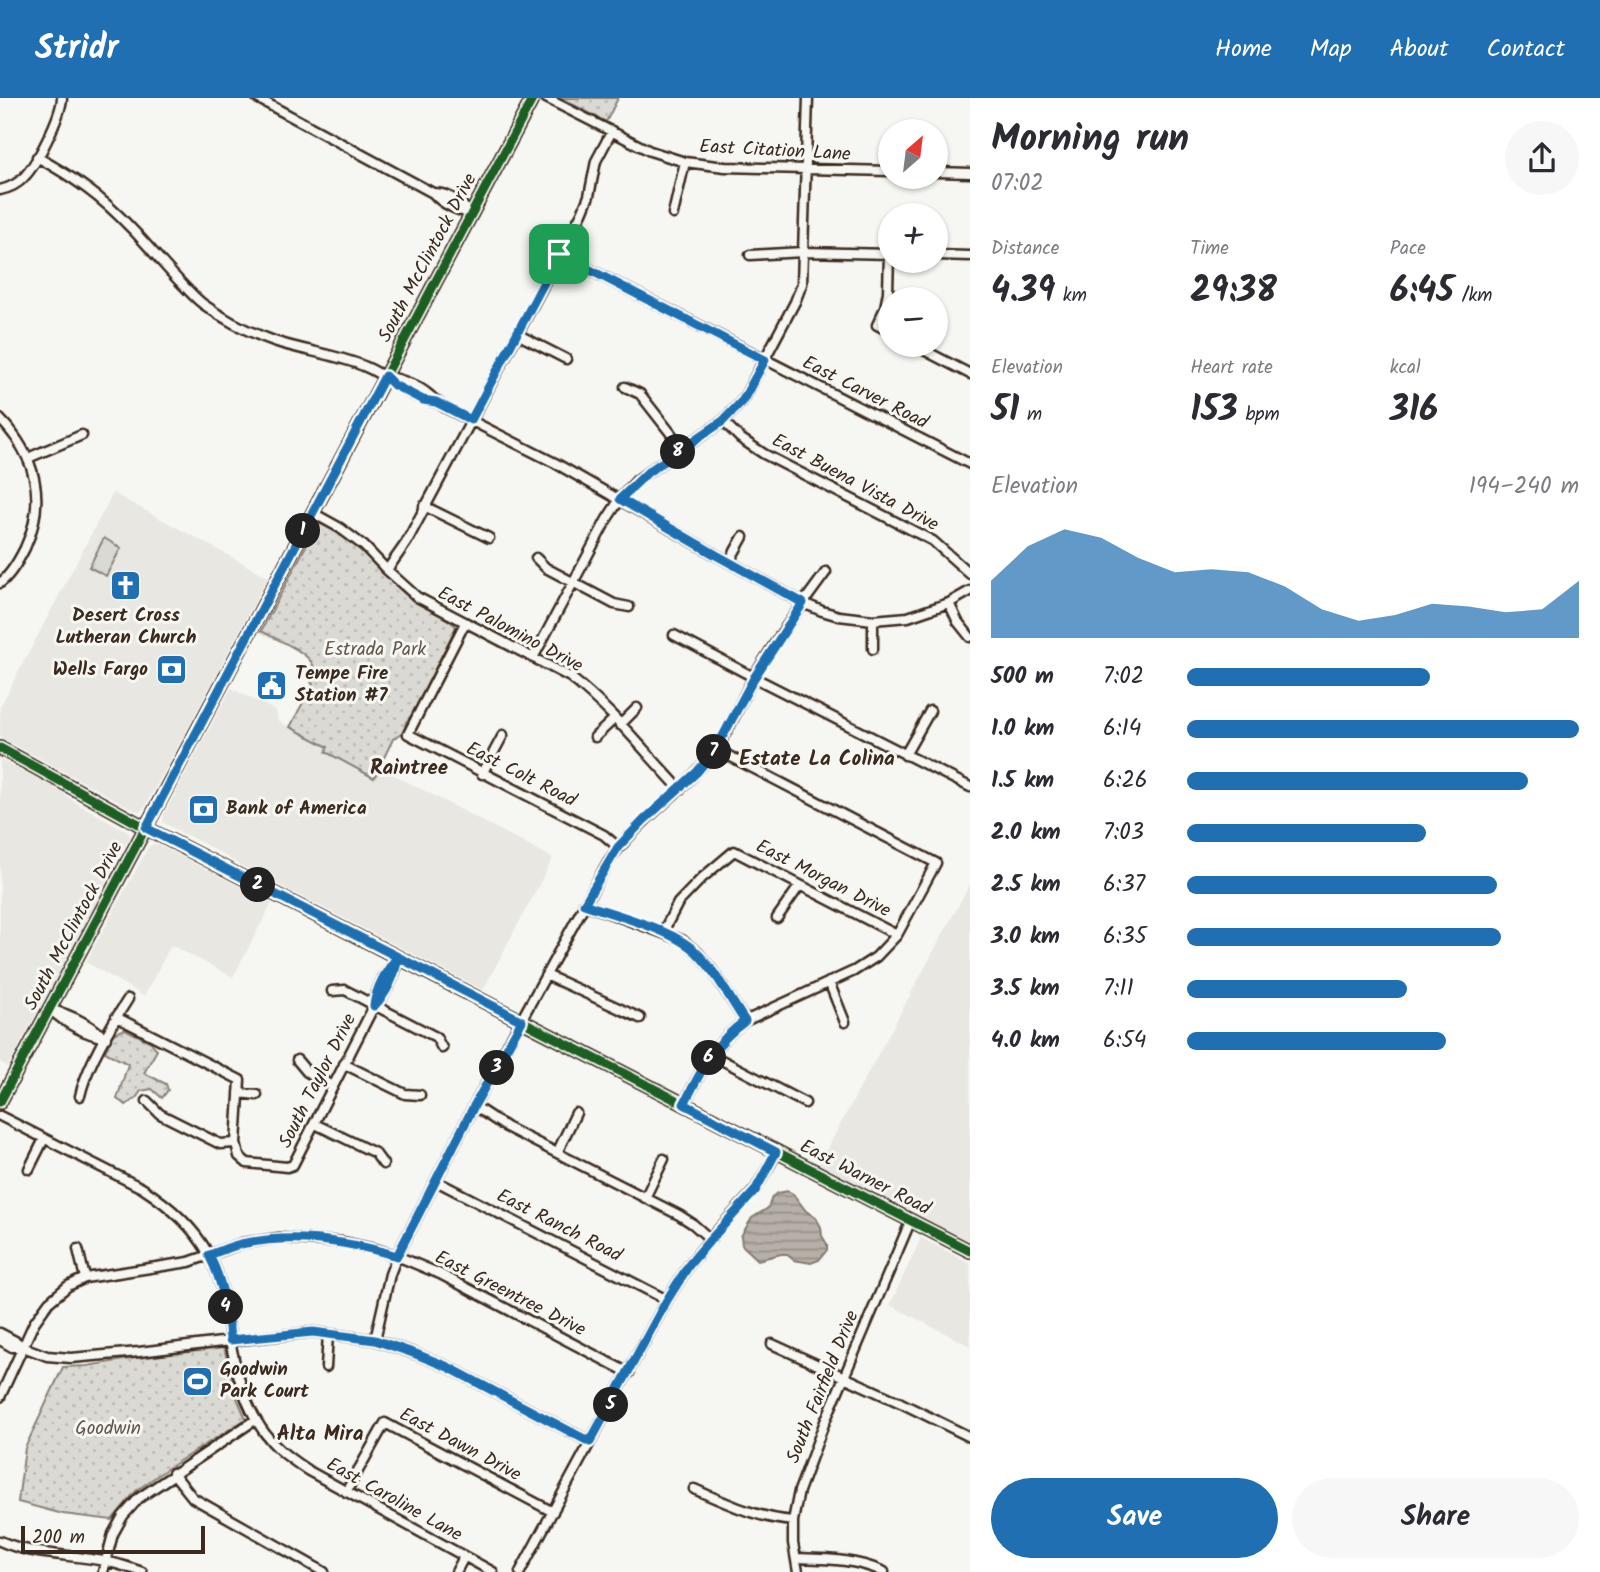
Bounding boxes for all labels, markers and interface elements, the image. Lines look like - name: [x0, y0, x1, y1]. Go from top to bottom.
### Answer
- text: Stridr: [35, 23, 118, 76]
- text: Home: [1215, 30, 1272, 69]
- text: Map: [1310, 30, 1352, 69]
- text: About: [1390, 30, 1448, 69]
- text: Contact: [1486, 30, 1565, 69]
- text: Morning run: [991, 110, 1189, 170]
- north arrow: [878, 119, 948, 189]
- map controls: [878, 119, 948, 357]
- button: share: [1505, 121, 1579, 195]
- street label: East Citation Lane: [699, 132, 852, 170]
- text: 07:02: [991, 166, 1044, 202]
- street label: South McClintock Drive: [371, 168, 486, 348]
- button: +: [878, 203, 948, 273]
- pin: [529, 224, 589, 284]
- text: Distance: [991, 234, 1059, 264]
- text: Time: [1190, 234, 1229, 264]
- text: Pace: [1390, 234, 1426, 264]
- icon: arrive: [540, 235, 578, 273]
- text: 4.39: [991, 264, 1055, 320]
- text: 29:38: [1190, 264, 1277, 320]
- text: 6:45: [1390, 264, 1454, 320]
- text: km: [1055, 281, 1087, 311]
- text: /km: [1454, 281, 1492, 311]
- button: −: [878, 287, 948, 357]
- street label: East Carver Road: [797, 348, 934, 438]
- text: Elevation: [991, 353, 1063, 383]
- text: Heart rate: [1190, 353, 1273, 383]
- text: kcal: [1390, 353, 1421, 383]
- text: 51: [991, 383, 1019, 439]
- text: 153: [1190, 383, 1238, 439]
- text: 316: [1390, 383, 1438, 439]
- text: m: [1019, 400, 1042, 430]
- text: bpm: [1238, 400, 1280, 430]
- street label: East Buena Vista Drive: [766, 426, 944, 540]
- pin: 8: [660, 434, 696, 470]
- text: 8: [672, 436, 683, 466]
- text: Elevation: [991, 469, 1078, 505]
- text: 194–240 m: [1469, 469, 1579, 505]
- pin: 1: [286, 514, 320, 548]
- text: 1: [300, 515, 305, 545]
- church icon: Desert Cross Lutheran Church: [109, 568, 143, 602]
- street label: East Palomino Drive: [432, 579, 589, 681]
- place label: Desert Cross Lutheran Church: [55, 601, 197, 653]
- park label: Estrada Park: [324, 635, 426, 665]
- bank icon: Wells Fargo: [154, 653, 188, 687]
- place label: Wells Fargo: [53, 655, 148, 685]
- place label: Tempe Fire Station #7: [295, 659, 389, 711]
- text: 500 m: [991, 659, 1054, 695]
- text: 7:02: [1103, 659, 1144, 695]
- public building icon: Tempe Fire Station #7: [255, 668, 289, 702]
- text: 1.0 km: [991, 711, 1054, 747]
- text: 6:14: [1103, 711, 1141, 747]
- street label: East Colt Road: [460, 734, 582, 816]
- pin: 7: [696, 734, 732, 770]
- text: 7: [709, 736, 718, 766]
- district label: Estate La Colina: [739, 743, 895, 776]
- district label: Raintree: [370, 752, 448, 785]
- text: 1.5 km: [991, 763, 1054, 799]
- text: 6:26: [1103, 763, 1148, 799]
- bank icon: Bank of America: [186, 792, 220, 826]
- place label: Bank of America: [226, 794, 367, 824]
- text: 2.0 km: [991, 815, 1061, 851]
- text: 7:03: [1103, 815, 1144, 851]
- street label: East Morgan Drive: [750, 832, 896, 926]
- street label: South McClintock Drive: [17, 836, 132, 1016]
- text: 2.5 km: [991, 867, 1061, 903]
- text: 6:37: [1103, 867, 1145, 903]
- pin: 2: [240, 868, 276, 902]
- text: 2: [252, 869, 263, 899]
- text: 3.0 km: [991, 919, 1060, 955]
- text: 6:35: [1103, 919, 1147, 955]
- text: 3.5 km: [991, 971, 1060, 1007]
- text: 7:11: [1103, 971, 1134, 1007]
- street label: South Taylor Drive: [271, 1008, 365, 1154]
- text: 4.0 km: [991, 1023, 1060, 1059]
- text: 6:54: [1103, 1023, 1146, 1059]
- pin: 6: [692, 1040, 726, 1076]
- text: 6: [703, 1042, 714, 1072]
- pin: 3: [480, 1051, 514, 1086]
- text: 3: [491, 1052, 502, 1082]
- street label: East Warner Road: [794, 1132, 936, 1224]
- street label: East Ranch Road: [491, 1181, 628, 1271]
- street label: East Greentree Drive: [429, 1243, 591, 1345]
- pin: 4: [208, 1290, 244, 1324]
- text: 4: [220, 1291, 231, 1321]
- street label: South Fairfield Drive: [779, 1306, 868, 1468]
- place label: Goodwin Park Court: [220, 1355, 309, 1407]
- sports icon: Goodwin Park Court: [180, 1364, 214, 1398]
- pin: 5: [594, 1388, 628, 1422]
- text: 5: [606, 1389, 615, 1419]
- street label: East Dawn Drive: [394, 1400, 527, 1490]
- park label: Goodwin: [75, 1414, 141, 1444]
- district label: Alta Mira: [277, 1418, 364, 1451]
- street label: East Caroline Lane: [320, 1450, 468, 1550]
- button: Save: [991, 1478, 1278, 1558]
- button: Share: [1292, 1478, 1579, 1558]
- scale bar: [21, 1523, 205, 1555]
- text: 200 m: [32, 1523, 85, 1553]

